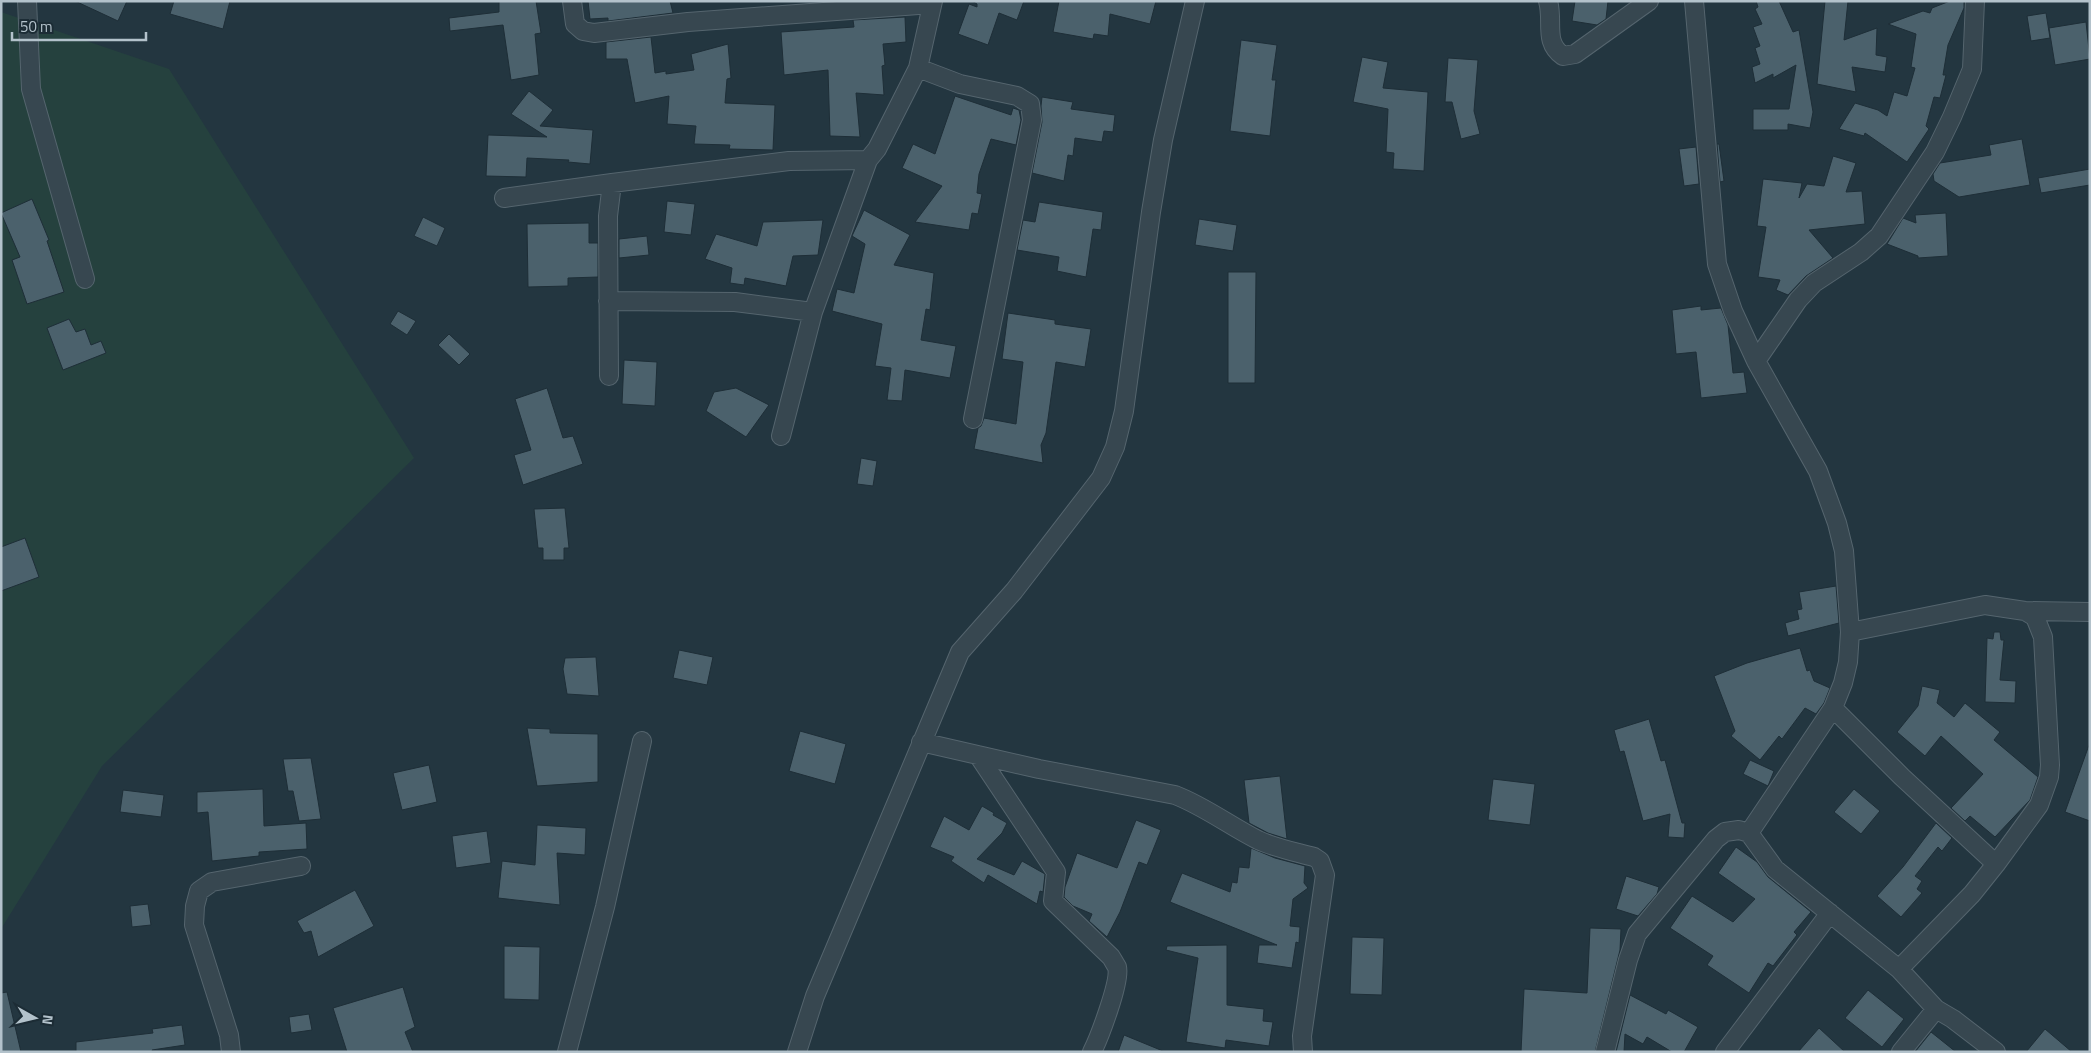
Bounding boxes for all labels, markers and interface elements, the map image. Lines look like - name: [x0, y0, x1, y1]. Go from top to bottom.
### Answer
- scale bar: [12, 10, 146, 42]
- text: 50 m: [20, 15, 53, 38]
- north arrow: [10, 993, 60, 1043]
- text: N: [37, 1014, 59, 1026]

